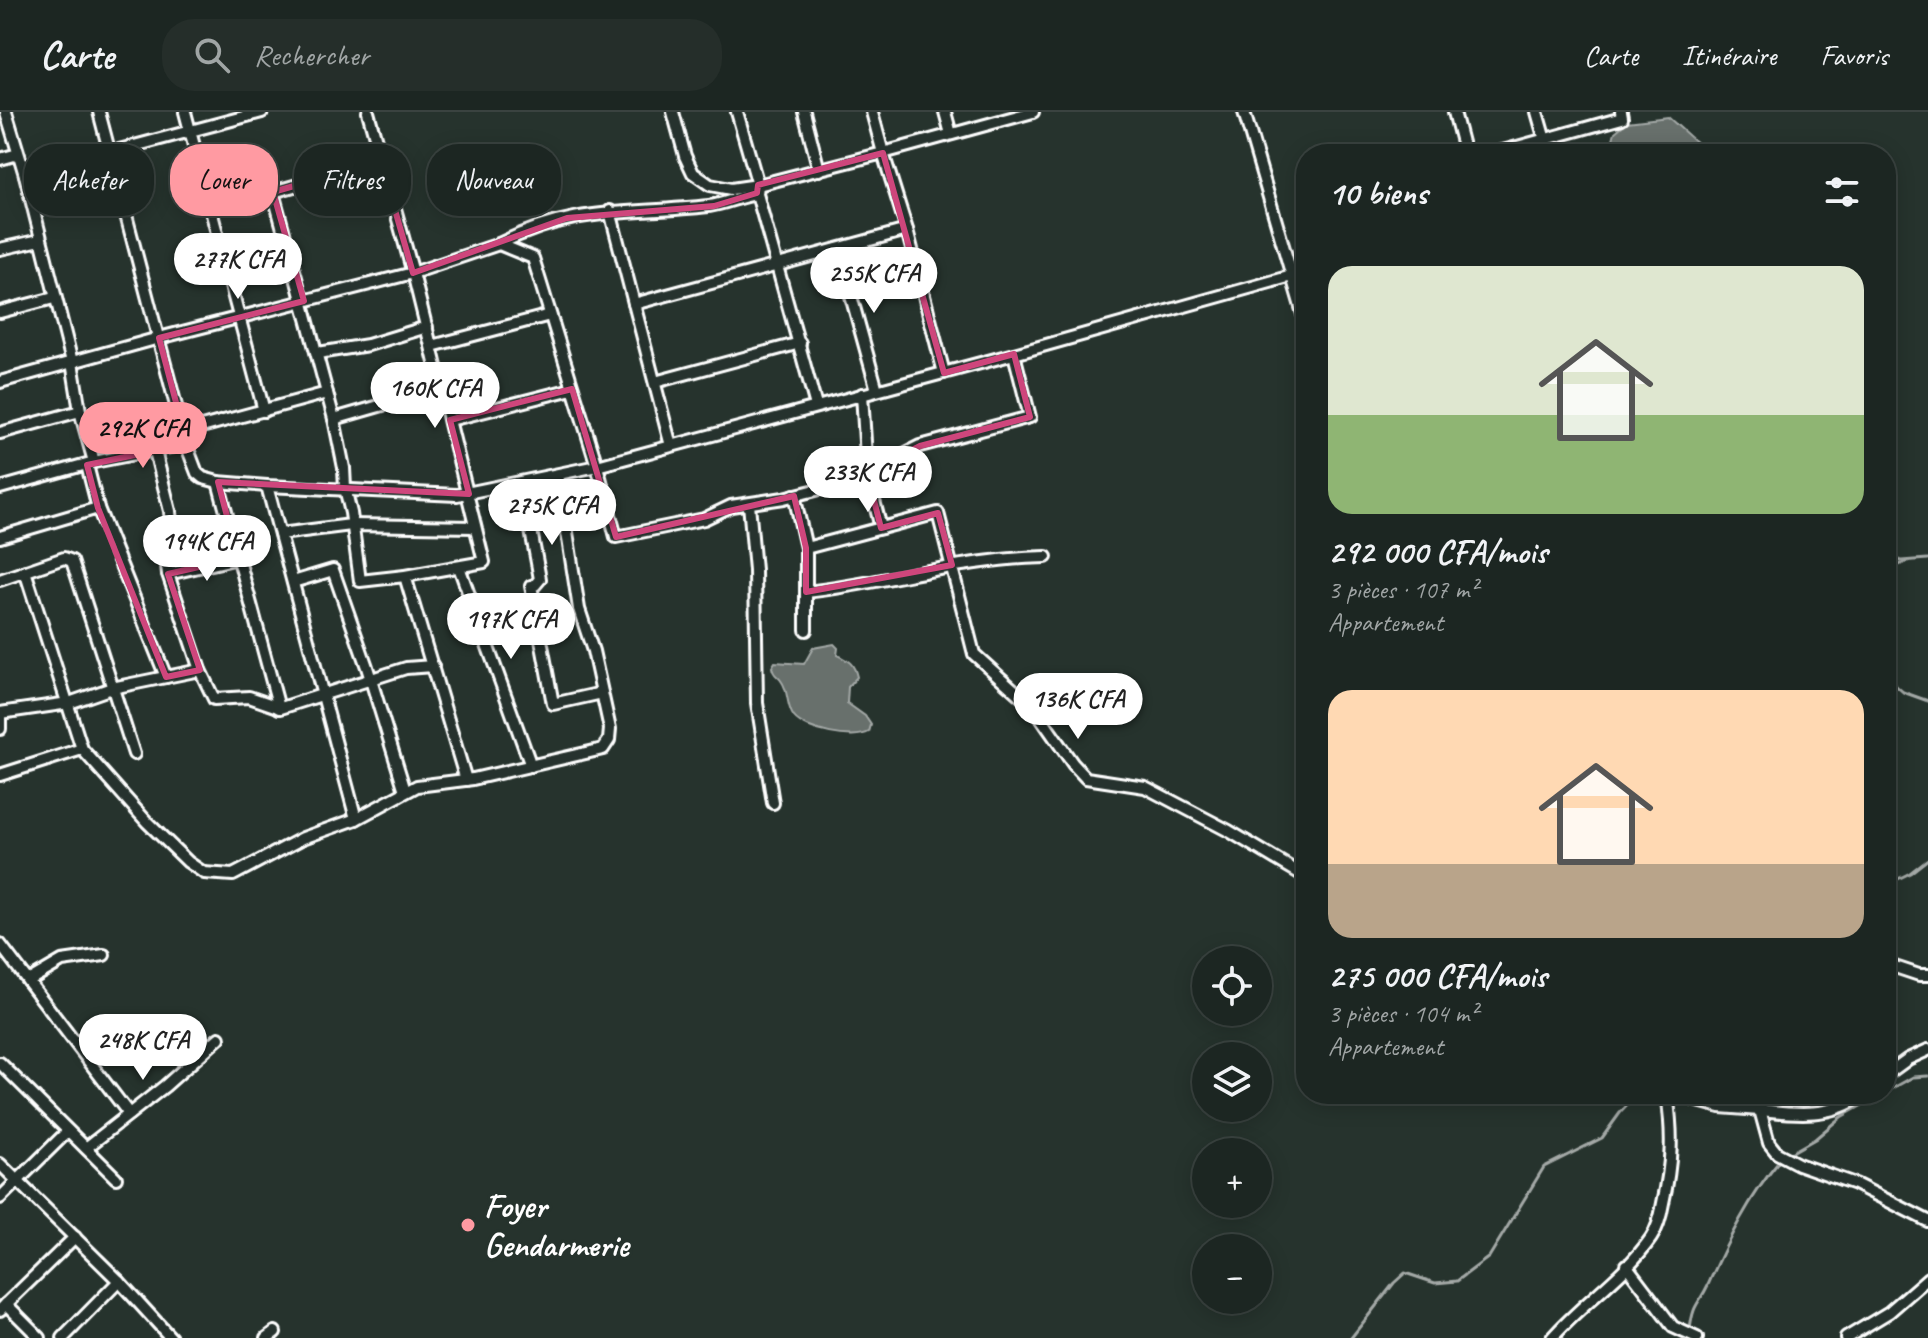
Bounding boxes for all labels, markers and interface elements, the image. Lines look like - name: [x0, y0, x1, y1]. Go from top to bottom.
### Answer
- search box: [162, 19, 722, 91]
- text: Carte: [40, 32, 114, 79]
- icon: search: [190, 33, 234, 77]
- text: Rechercher: [254, 36, 369, 74]
- text: Carte: [1584, 38, 1638, 73]
- text: Itinéraire: [1682, 38, 1776, 73]
- text: Favoris: [1820, 38, 1888, 73]
- chip: Acheter: [24, 144, 154, 216]
- chip: Louer: [170, 144, 278, 216]
- chip: Filtres: [294, 144, 411, 216]
- chip: Nouveau: [427, 144, 561, 216]
- icon: filters: [1820, 170, 1864, 214]
- text: 10 biens: [1328, 171, 1427, 214]
- pin: 277K CFA: [155, 233, 321, 301]
- text: 277K CFA: [192, 242, 284, 275]
- pin: 255K CFA: [791, 247, 957, 315]
- text: 255K CFA: [828, 256, 920, 289]
- icon: home: [1524, 318, 1668, 462]
- pin: 160K CFA: [352, 362, 518, 430]
- text: 160K CFA: [389, 371, 481, 404]
- pin: 292K CFA: [60, 402, 226, 470]
- text: 292K CFA: [97, 411, 189, 444]
- pin: 233K CFA: [785, 446, 951, 514]
- text: 233K CFA: [822, 455, 914, 488]
- pin: 275K CFA: [469, 479, 635, 547]
- text: 275K CFA: [506, 488, 598, 521]
- pin: 194K CFA: [124, 515, 290, 583]
- text: 194K CFA: [161, 524, 253, 557]
- text: 292 000 CFA/mois: [1328, 530, 1547, 573]
- text: 3 pièces · 107 m²: [1328, 573, 1477, 606]
- pin: 197K CFA: [428, 593, 594, 661]
- text: 197K CFA: [465, 602, 557, 635]
- text: Appartement: [1328, 606, 1443, 639]
- pin: 136K CFA: [995, 673, 1161, 741]
- text: 136K CFA: [1032, 682, 1124, 715]
- icon: home: [1524, 742, 1668, 886]
- map controls: [1192, 946, 1272, 1314]
- button: locate: [1192, 946, 1272, 1026]
- text: 275 000 CFA/mois: [1328, 954, 1547, 997]
- text: 3 pièces · 104 m²: [1328, 997, 1477, 1030]
- pin: 248K CFA: [60, 1014, 226, 1082]
- text: 248K CFA: [97, 1023, 189, 1056]
- text: Appartement: [1328, 1030, 1443, 1063]
- button: layers: [1192, 1042, 1272, 1122]
- button: +: [1192, 1138, 1272, 1218]
- place label: Foyer Gendarmerie: [484, 1184, 631, 1266]
- marker: Foyer Gendarmerie: [459, 1216, 477, 1234]
- button: −: [1192, 1234, 1272, 1314]

